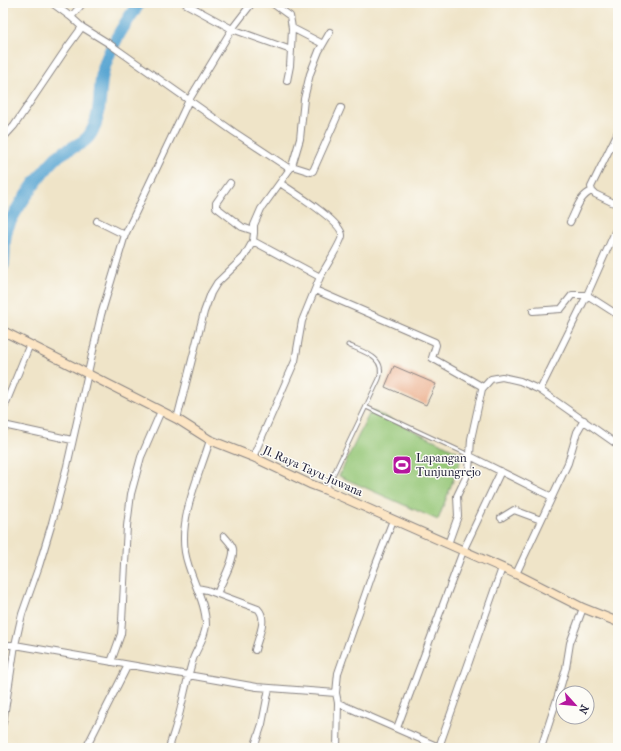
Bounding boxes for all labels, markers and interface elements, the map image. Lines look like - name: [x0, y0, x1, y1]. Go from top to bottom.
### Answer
- street label: Jl. Raya Tayu-Juwana: [260, 442, 366, 500]
- place label: Lapangan Tunjungrejo: [416, 451, 481, 479]
- sports icon: Lapangan Tunjungrejo: [391, 454, 413, 476]
- north arrow: [555, 685, 595, 725]
- text: N: [575, 703, 591, 717]

